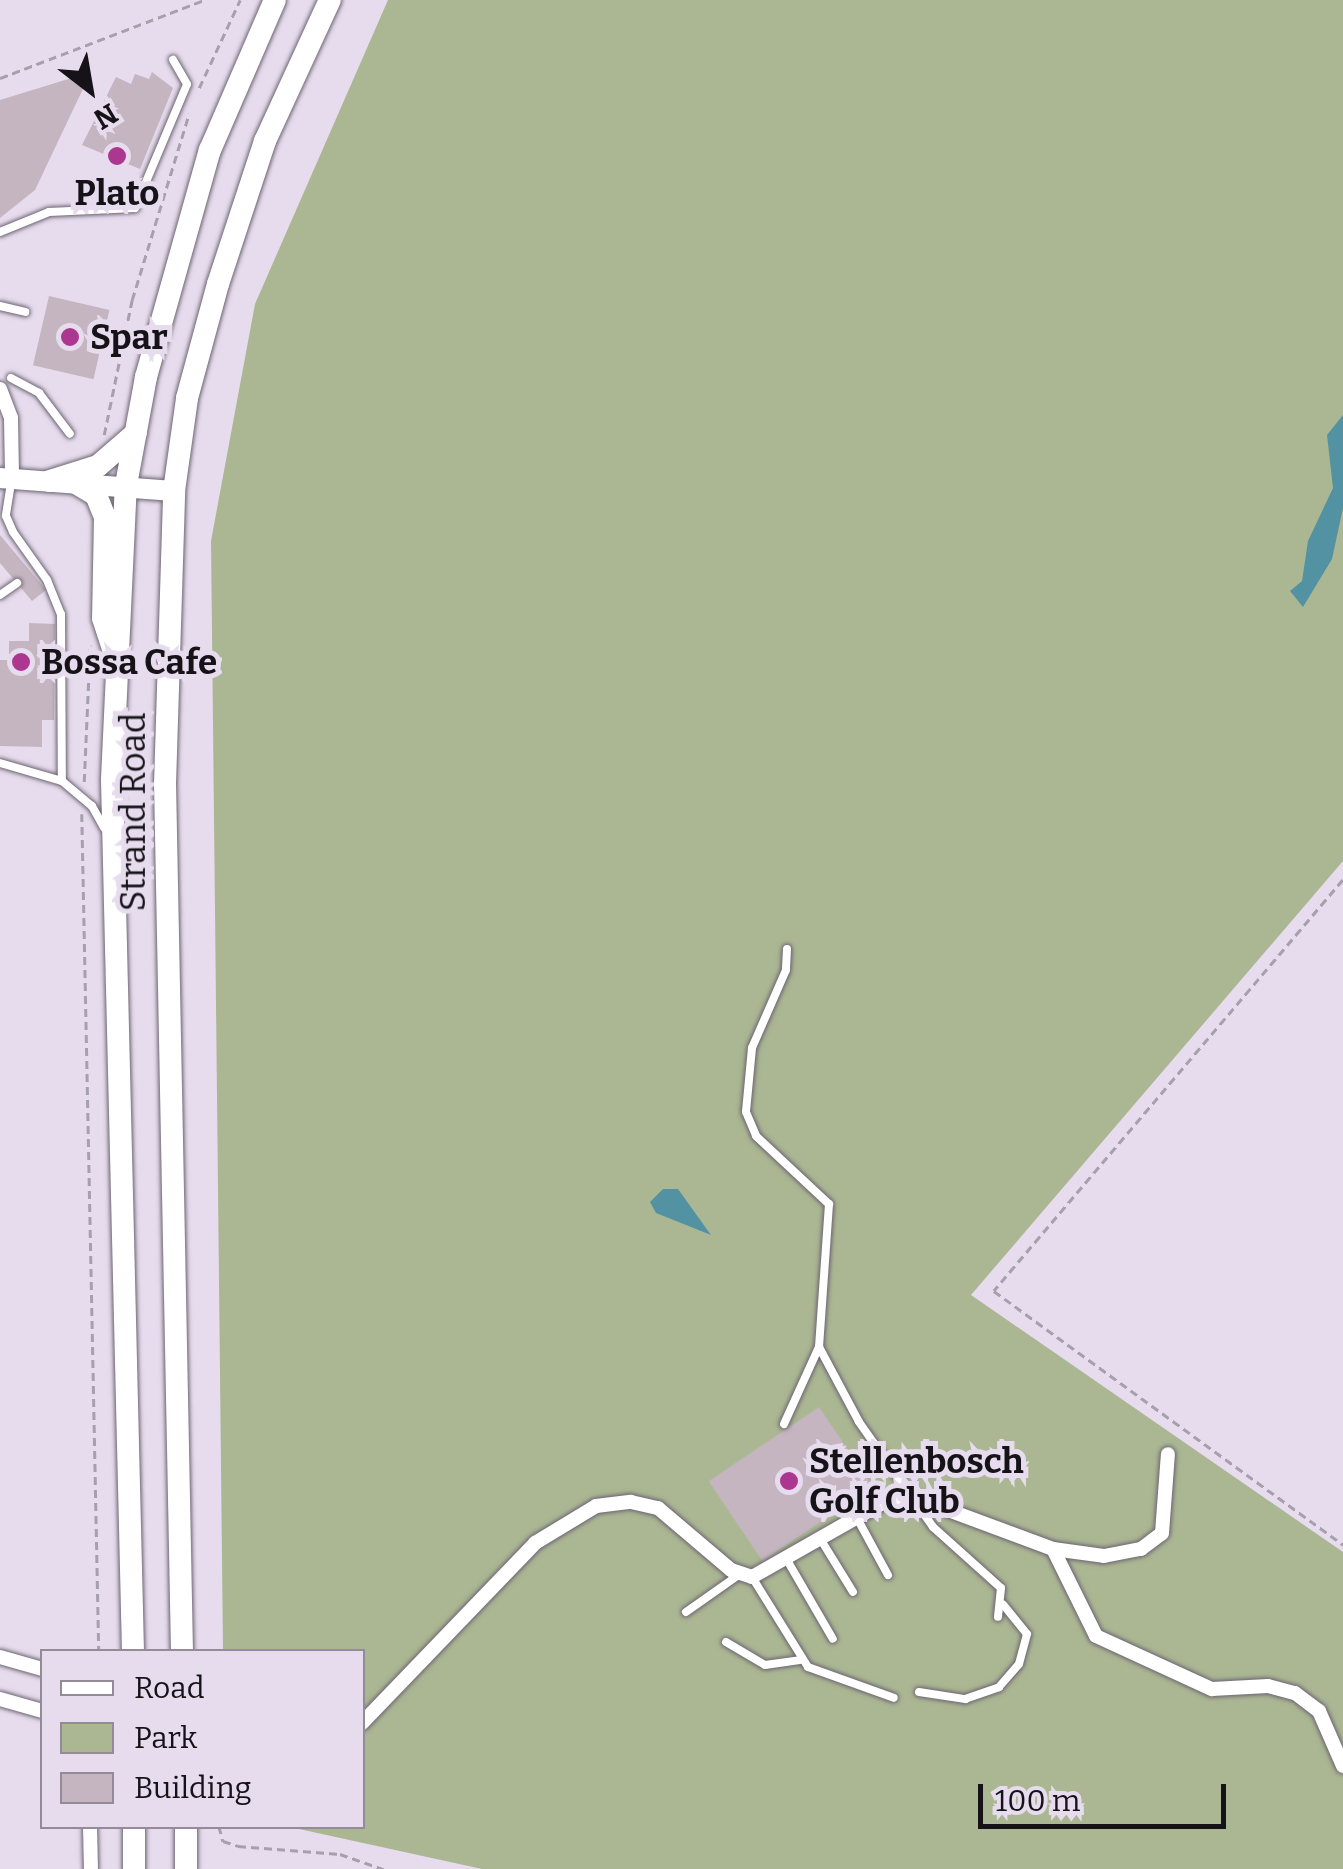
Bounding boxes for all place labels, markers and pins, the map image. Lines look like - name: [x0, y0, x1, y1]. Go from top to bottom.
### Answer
- marker: Plato: [106, 145, 128, 167]
- place label: Plato: [75, 172, 159, 214]
- place label: Spar: [90, 316, 168, 358]
- marker: Spar: [59, 326, 81, 348]
- place label: Bossa Cafe: [41, 641, 217, 683]
- marker: Bossa Cafe: [10, 651, 32, 673]
- place label: Stellenbosch Golf Club: [809, 1440, 1024, 1522]
- marker: Stellenbosch Golf Club: [778, 1470, 800, 1492]

